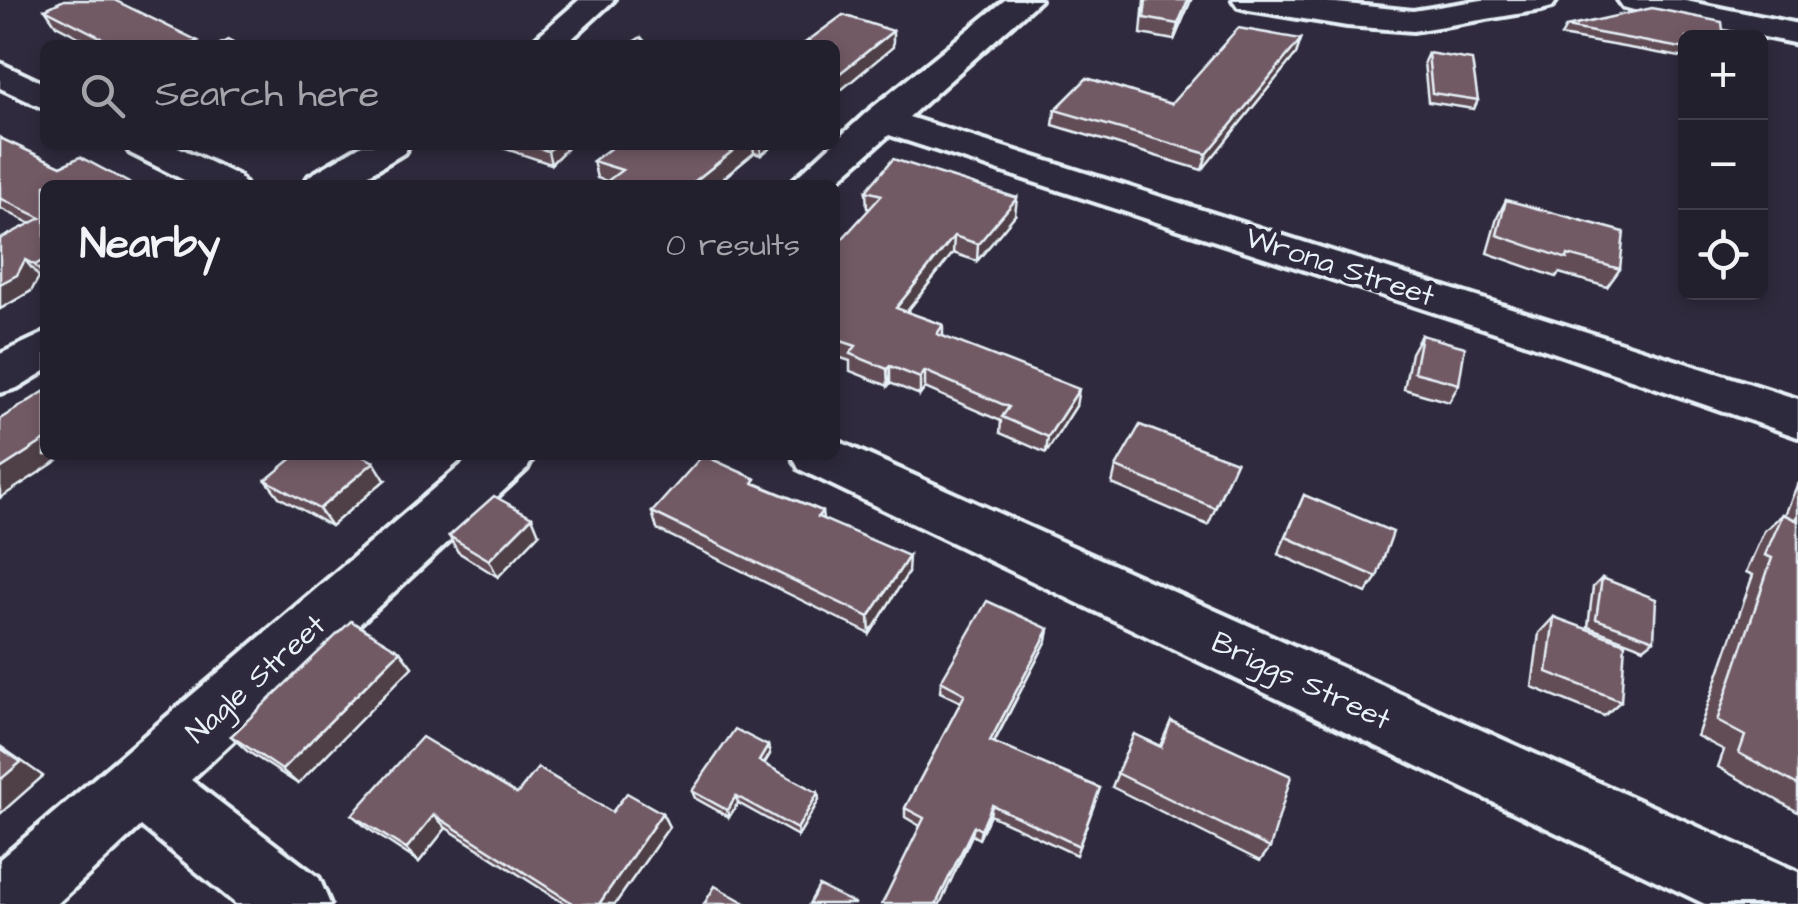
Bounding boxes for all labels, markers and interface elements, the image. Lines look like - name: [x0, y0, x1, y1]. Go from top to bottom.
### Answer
- map controls: [1678, 30, 1768, 300]
- button: +: [1678, 30, 1768, 120]
- search box: [40, 40, 840, 150]
- icon: search: [75, 68, 130, 123]
- text: Search here: [155, 69, 379, 121]
- button: −: [1678, 120, 1768, 210]
- button: locate: [1678, 210, 1768, 300]
- text: Nearby: [80, 216, 220, 274]
- street label: Wrona Street: [1240, 217, 1440, 317]
- text: 0 results: [666, 223, 800, 268]
- street label: Nagle Street: [177, 605, 336, 754]
- street label: Briggs Street: [1204, 621, 1397, 742]

